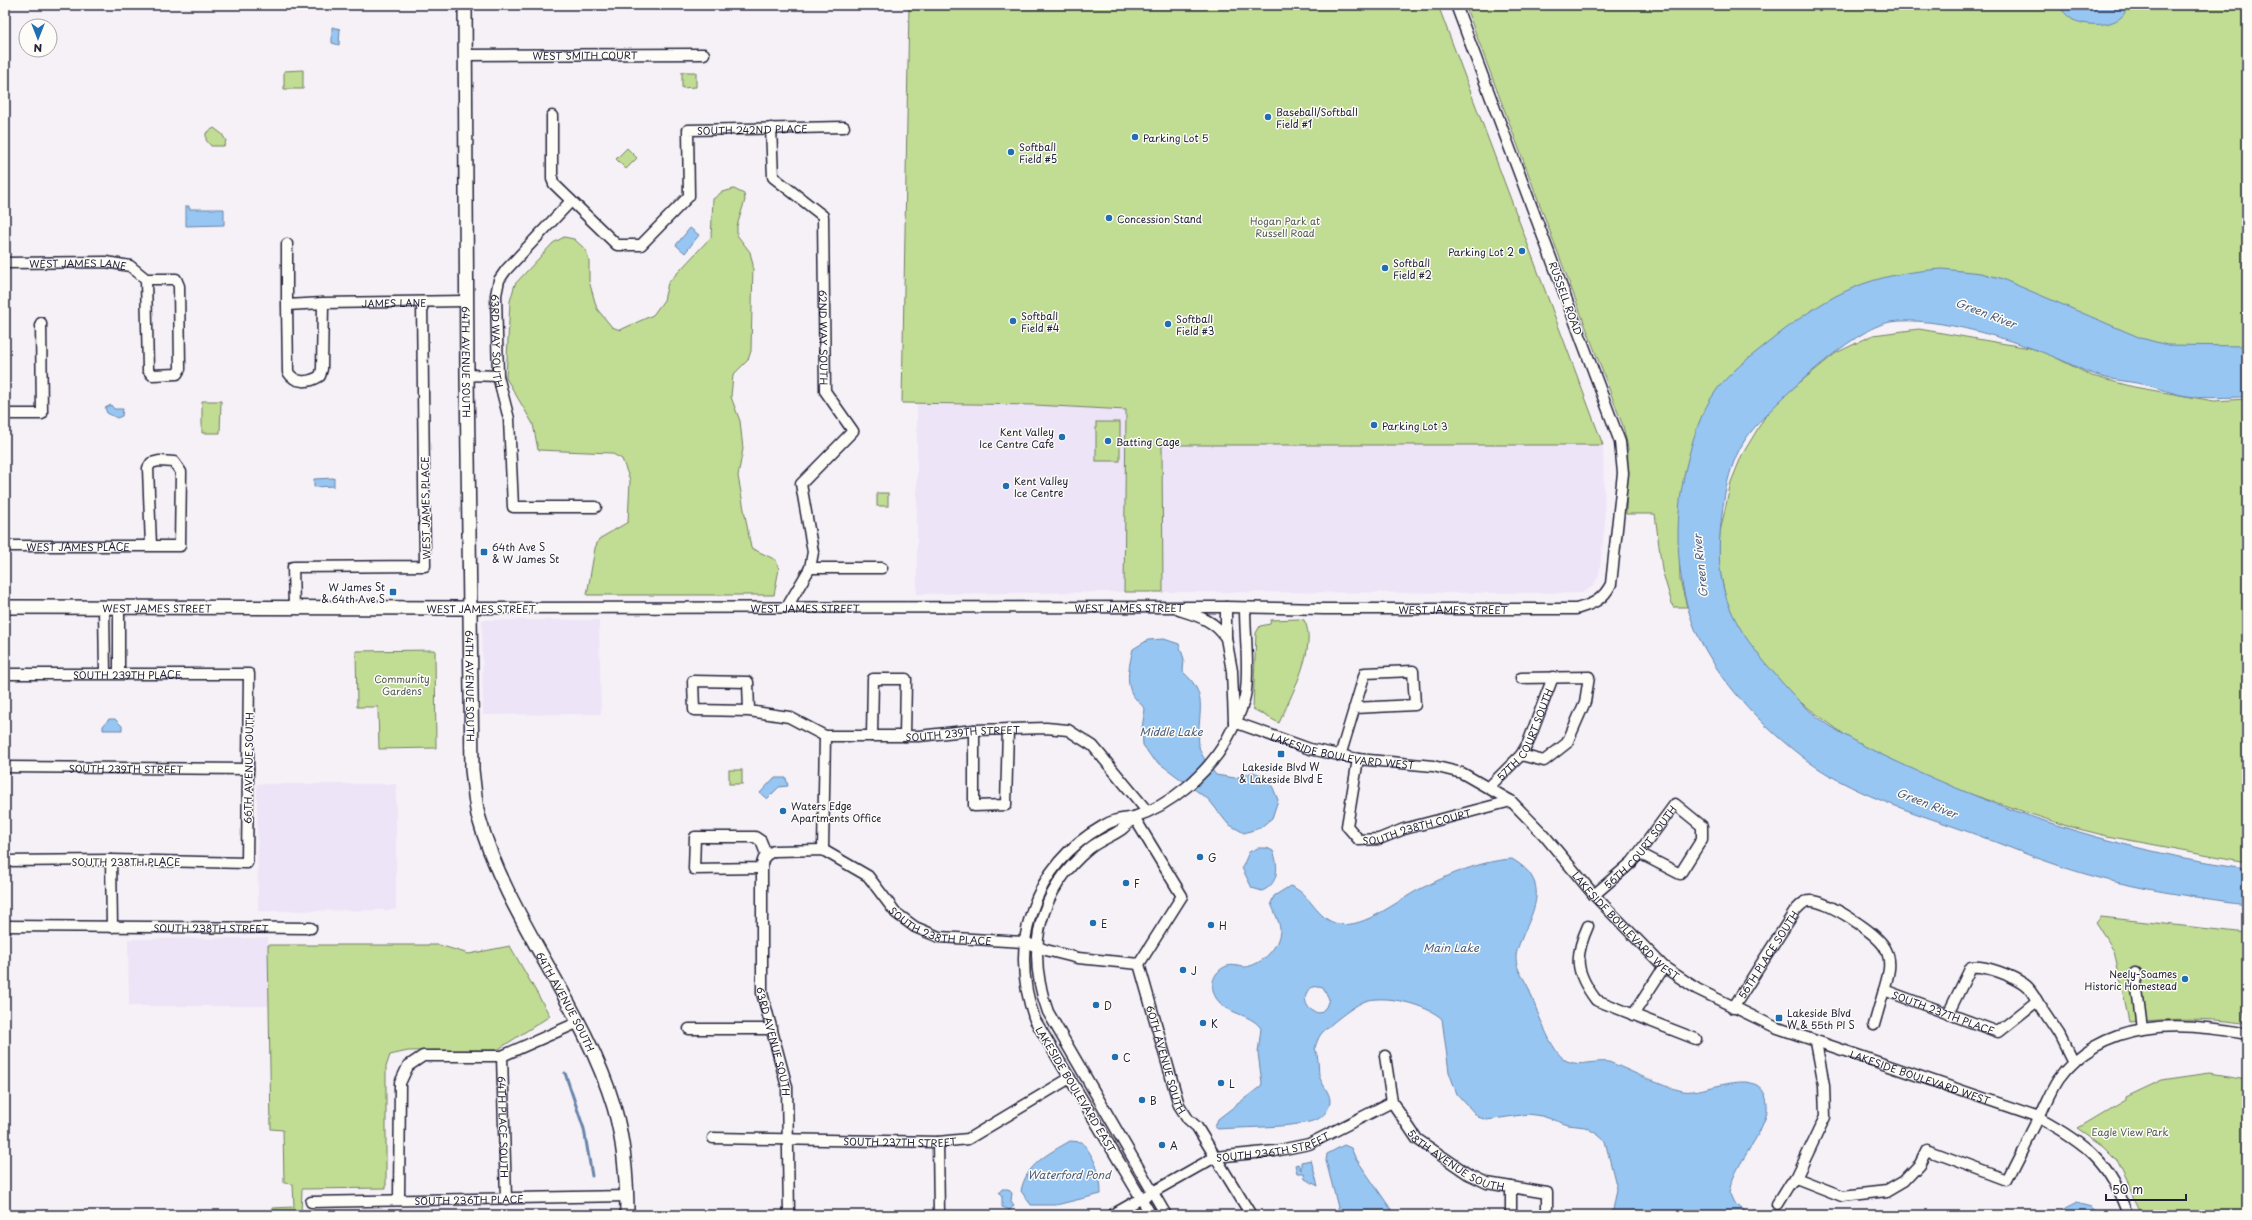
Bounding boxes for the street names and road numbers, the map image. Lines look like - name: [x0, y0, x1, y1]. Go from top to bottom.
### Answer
- street label: WEST SMITH COURT: [532, 47, 638, 62]
- street label: SOUTH 242ND PLACE: [697, 120, 808, 137]
- street label: WEST JAMES LANE: [29, 254, 128, 273]
- street label: RUSSELL ROAD: [1546, 259, 1586, 337]
- street label: 62ND WAY SOUTH: [816, 290, 832, 385]
- street label: JAMES LANE: [361, 294, 427, 310]
- street label: 63RD WAY SOUTH: [488, 294, 508, 389]
- street label: 64TH AVENUE SOUTH: [459, 306, 475, 418]
- street label: WEST JAMES PLACE: [417, 456, 433, 560]
- street label: WEST JAMES PLACE: [26, 539, 130, 554]
- street label: WEST JAMES STREET: [102, 600, 212, 615]
- street label: WEST JAMES STREET: [750, 600, 860, 615]
- street label: WEST JAMES STREET: [1074, 600, 1184, 615]
- street label: WEST JAMES STREET: [426, 601, 536, 616]
- street label: WEST JAMES STREET: [1398, 602, 1508, 617]
- street label: 64TH AVENUE SOUTH: [463, 630, 479, 742]
- street label: SOUTH 239TH PLACE: [73, 667, 181, 682]
- street label: 57TH COURT SOUTH: [1493, 686, 1556, 783]
- street label: 66TH AVENUE SOUTH: [240, 712, 256, 824]
- street label: SOUTH 239TH STREET: [906, 721, 1020, 744]
- street label: LAKESIDE BOULEVARD WEST: [1269, 728, 1415, 772]
- street label: SOUTH 239TH STREET: [69, 760, 183, 776]
- street label: 56TH COURT SOUTH: [1600, 802, 1679, 891]
- street label: SOUTH 238TH COURT: [1362, 804, 1473, 847]
- street label: SOUTH 238TH PLACE: [72, 854, 180, 869]
- street label: LAKESIDE BOULEVARD WEST: [1569, 868, 1683, 983]
- street label: SOUTH 238TH PLACE: [886, 903, 992, 948]
- street label: 56TH PLACE SOUTH: [1734, 907, 1801, 1001]
- street label: SOUTH 238TH STREET: [153, 919, 269, 935]
- street label: 64TH AVENUE SOUTH: [533, 949, 599, 1054]
- street label: SOUTH 237TH PLACE: [1890, 986, 1997, 1038]
- street label: 63RD AVENUE SOUTH: [755, 987, 795, 1096]
- street label: 60TH AVENUE SOUTH: [1143, 1003, 1190, 1116]
- street label: LAKESIDE BOULEVARD EAST: [1032, 1023, 1120, 1155]
- street label: LAKESIDE BOULEVARD WEST: [1848, 1046, 1992, 1107]
- street label: 64TH PLACE SOUTH: [495, 1076, 513, 1178]
- street label: 58TH AVENUE SOUTH: [1405, 1126, 1506, 1193]
- street label: SOUTH 236TH STREET: [1215, 1128, 1332, 1164]
- street label: SOUTH 237TH STREET: [843, 1133, 958, 1150]
- street label: SOUTH 236TH PLACE: [414, 1190, 524, 1208]

